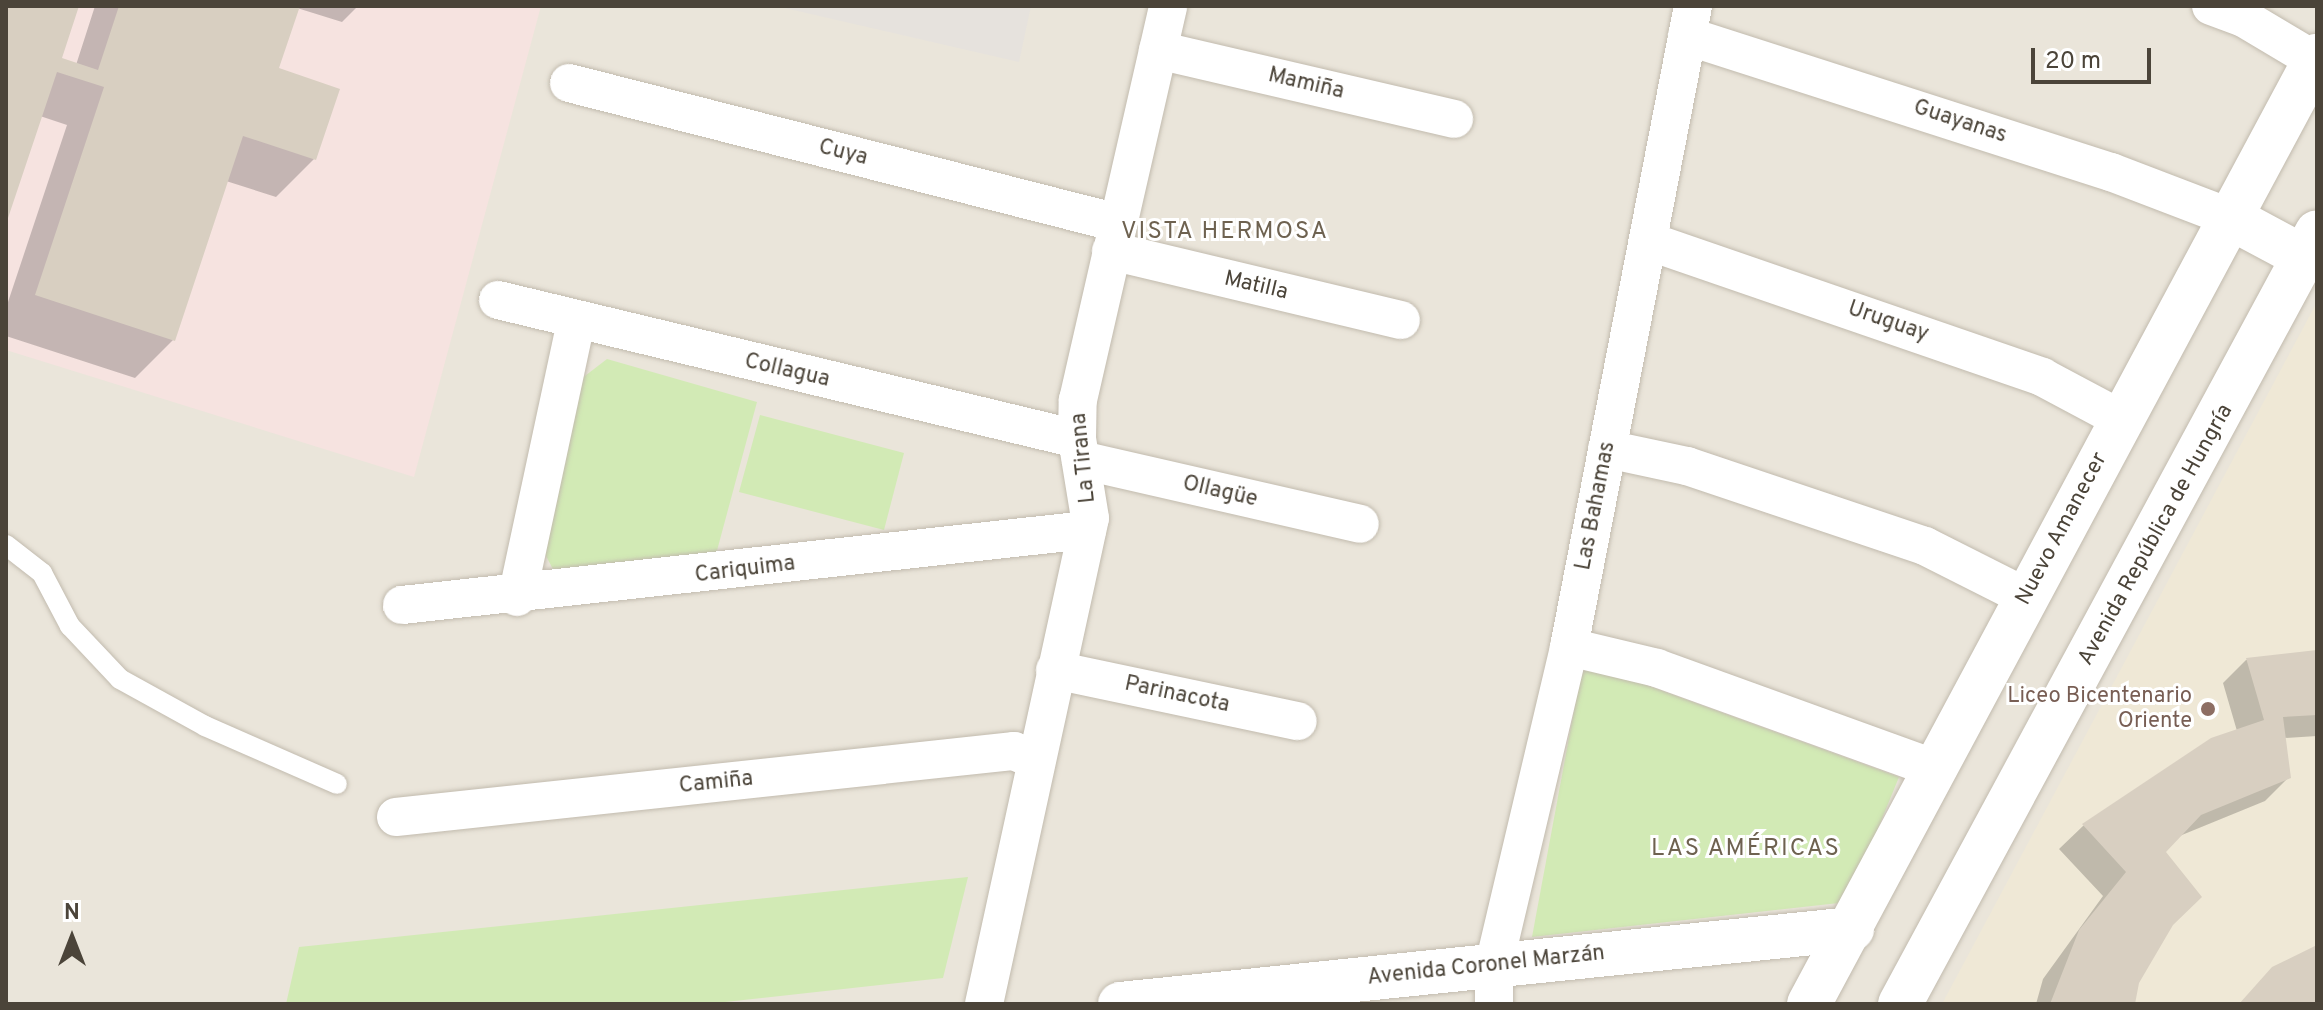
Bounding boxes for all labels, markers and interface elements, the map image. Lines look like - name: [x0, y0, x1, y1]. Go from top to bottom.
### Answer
- scale bar: [2035, 32, 2155, 82]
- text: 20 m: [2045, 47, 2101, 77]
- street label: Mamiña: [1265, 62, 1347, 106]
- street label: Guayanas: [1910, 95, 2010, 149]
- street label: Cuya: [816, 134, 870, 172]
- district label: VISTA HERMOSA: [1120, 219, 1330, 247]
- street label: Matilla: [1221, 266, 1291, 306]
- street label: Uruguay: [1844, 296, 1932, 348]
- street label: Collagua: [742, 348, 832, 394]
- street label: Avenida República de Hungría: [2073, 400, 2239, 670]
- street label: La Tirana: [1066, 411, 1102, 505]
- street label: Las Bahamas: [1571, 439, 1621, 573]
- street label: Nuevo Amanecer: [2010, 448, 2114, 610]
- street label: Ollagüe: [1180, 471, 1260, 513]
- street label: Cariquima: [693, 551, 797, 589]
- street label: Parinacota: [1122, 671, 1232, 719]
- place label: Liceo Bicentenario Oriente: [2007, 683, 2192, 734]
- marker: Liceo Bicentenario Oriente: [2199, 700, 2217, 718]
- street label: Camiña: [678, 766, 754, 800]
- district label: LAS AMÉRICAS: [1651, 836, 1841, 864]
- north arrow: [32, 898, 112, 978]
- text: N: [64, 900, 80, 927]
- street label: Avenida Coronel Marzán: [1366, 940, 1606, 992]

